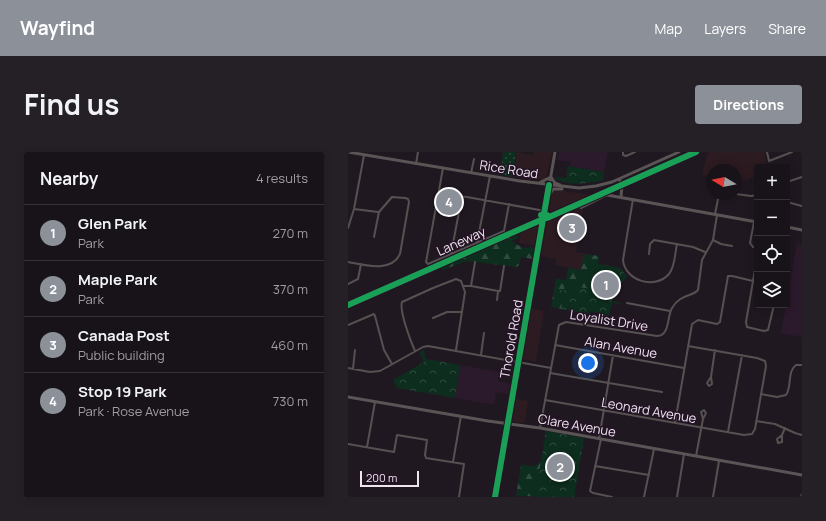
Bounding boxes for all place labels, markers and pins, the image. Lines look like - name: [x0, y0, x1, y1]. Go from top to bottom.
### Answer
- pin: 4: [436, 187, 462, 217]
- pin: 3: [559, 213, 585, 243]
- pin: 1: [593, 270, 619, 300]
- pin: 2: [547, 452, 573, 482]

